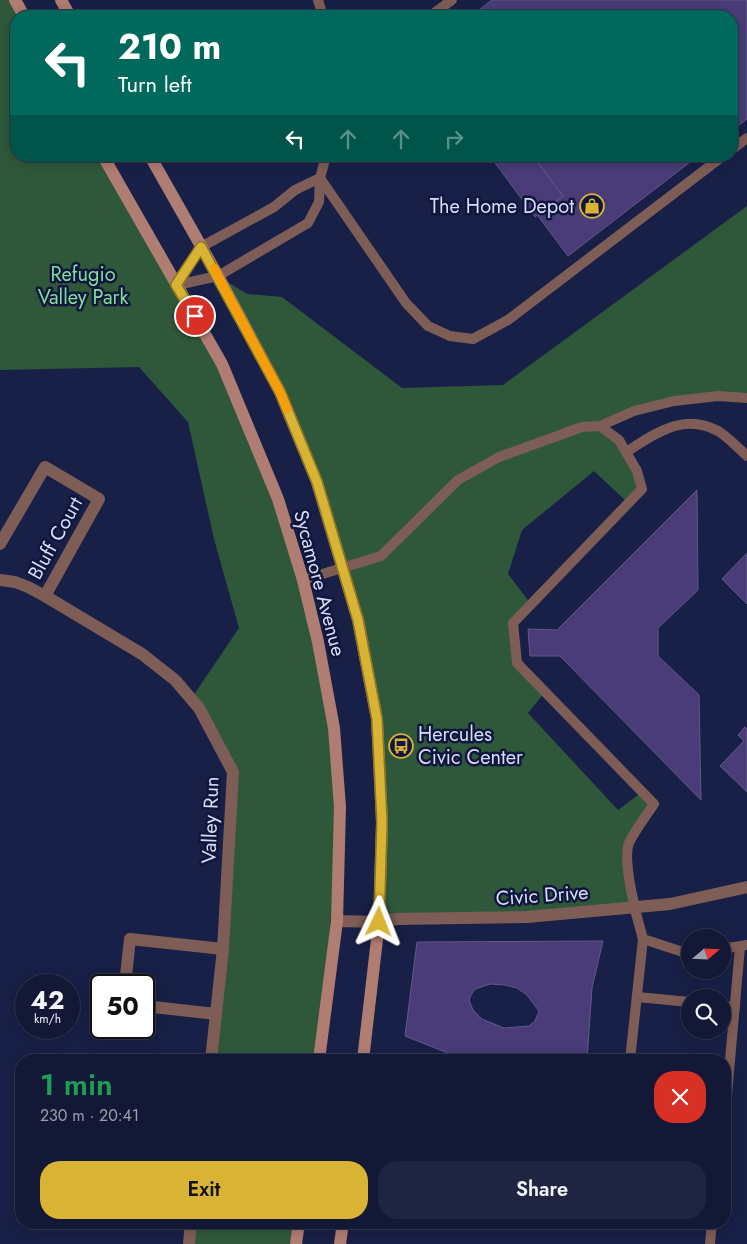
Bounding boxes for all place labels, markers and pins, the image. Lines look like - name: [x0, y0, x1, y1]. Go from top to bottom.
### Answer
- place label: The Home Depot: [430, 192, 574, 221]
- shop icon: The Home Depot: [579, 193, 605, 219]
- pin: [174, 295, 216, 337]
- place label: Hercules Civic Center: [418, 720, 523, 772]
- bus stop icon: Hercules Civic Center: [388, 733, 414, 759]

